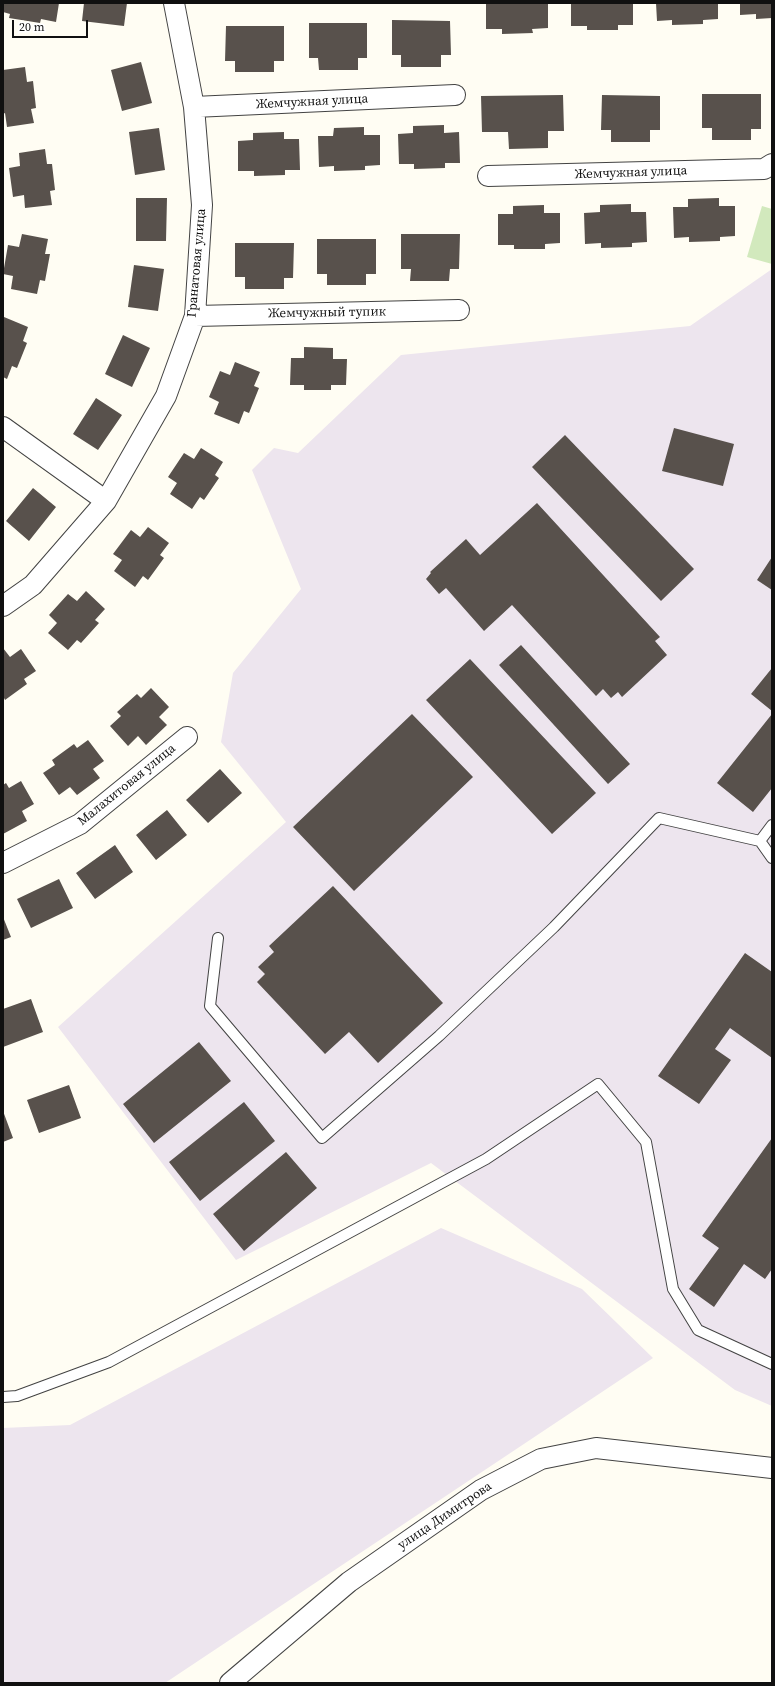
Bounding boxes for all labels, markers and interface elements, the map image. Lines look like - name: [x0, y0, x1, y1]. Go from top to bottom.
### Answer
- scale bar: [14, 12, 90, 38]
- text: 20 m: [19, 19, 45, 35]
- street label: Жемчужная улица: [255, 91, 369, 113]
- street label: Жемчужная улица: [574, 163, 688, 183]
- street label: Гранатовая улица: [184, 208, 210, 318]
- street label: Жемчужный тупик: [268, 304, 386, 322]
- street label: Малахитовая улица: [75, 741, 179, 829]
- street label: улица Димитрова: [395, 1479, 495, 1553]

